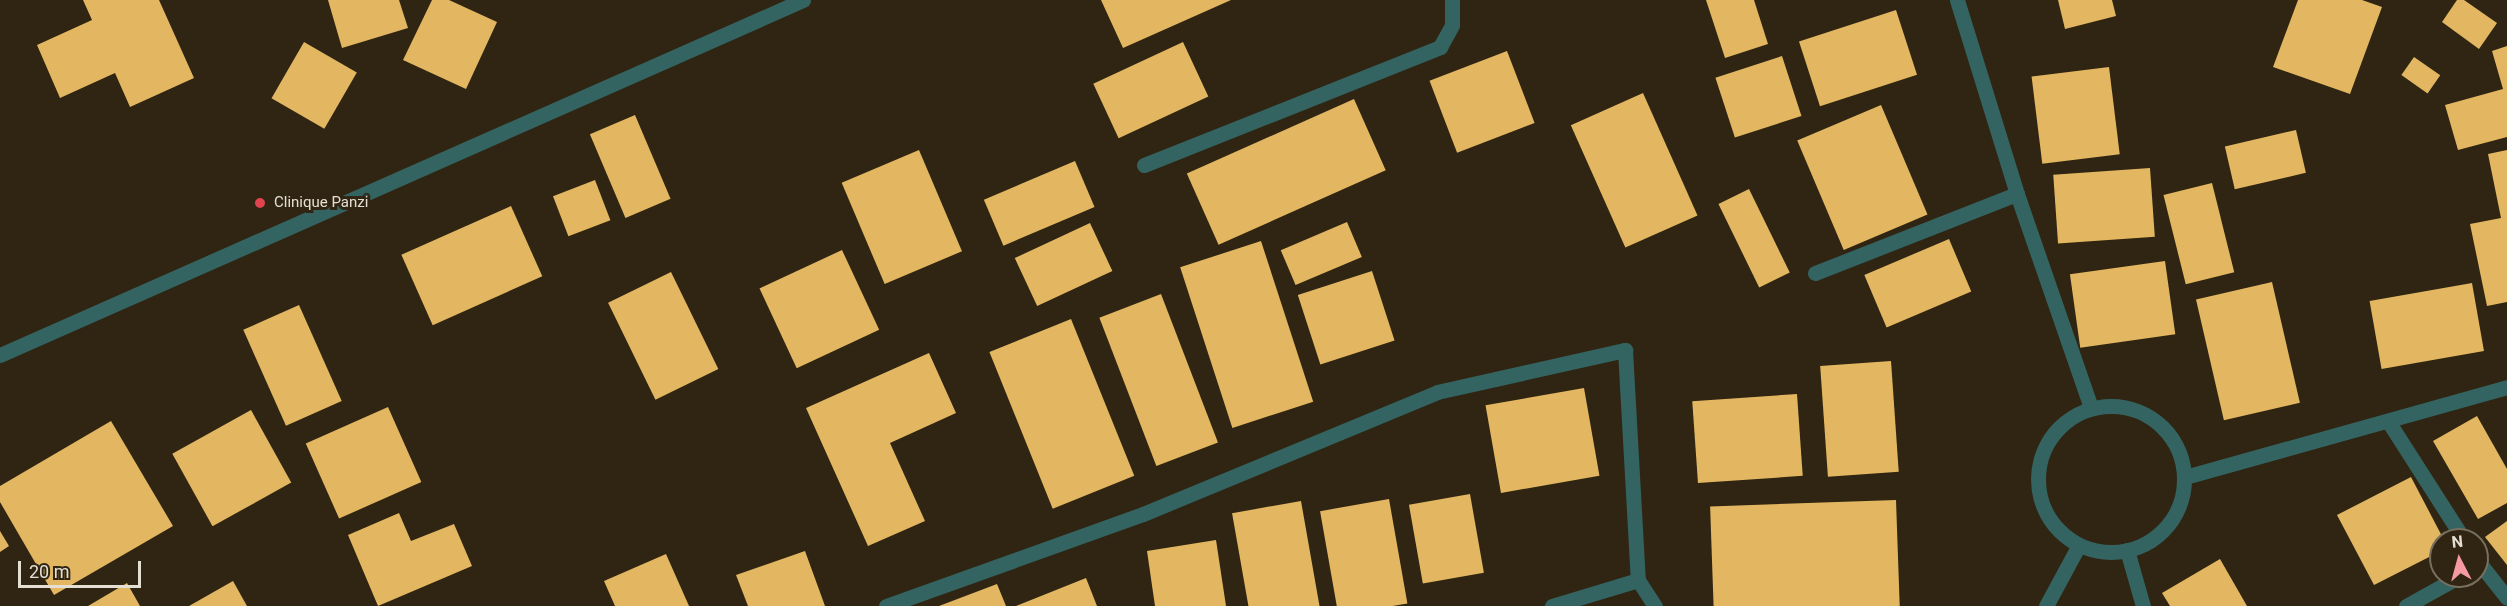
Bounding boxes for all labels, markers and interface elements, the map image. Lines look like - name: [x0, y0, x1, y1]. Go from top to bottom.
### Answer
- marker: Clinique Panzi: [251, 194, 269, 212]
- place label: Clinique Panzi: [274, 194, 368, 212]
- north arrow: [2429, 528, 2489, 588]
- text: N: [2451, 532, 2464, 552]
- scale bar: [21, 549, 144, 587]
- text: 20 m: [29, 561, 69, 582]

